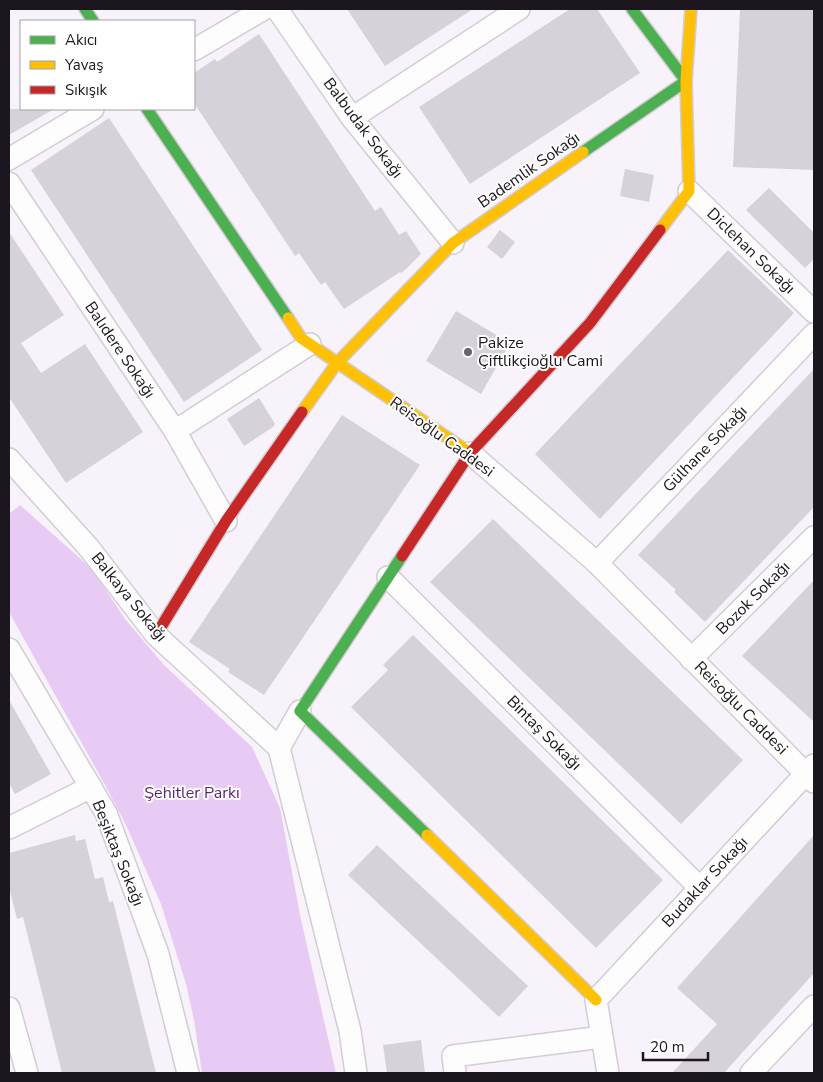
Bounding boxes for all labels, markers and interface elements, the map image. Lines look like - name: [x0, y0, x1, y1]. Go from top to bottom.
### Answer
- legend: [20, 20, 195, 110]
- text: Akıcı: [65, 30, 97, 50]
- text: Yavaş: [64, 55, 103, 75]
- street label: Balbudak Sokağı: [318, 73, 408, 183]
- text: Sıkışık: [65, 80, 107, 100]
- street label: Bademlik Sokağı: [474, 127, 584, 213]
- street label: Diclehan Sokağı: [702, 203, 800, 299]
- street label: Balıdere Sokağı: [80, 297, 160, 403]
- place label: Pakize Çiftlikçioğlu Cami: [478, 332, 603, 372]
- marker: Pakize Çiftlikçioğlu Cami: [462, 346, 474, 358]
- street label: Reisoğlu Caddesi: [385, 392, 499, 482]
- street label: Gülhane Sokağı: [658, 401, 752, 497]
- street label: Balkaya Sokağı: [86, 548, 172, 646]
- street label: Bozok Sokağı: [711, 556, 795, 640]
- street label: Reisoğlu Caddesi: [689, 656, 793, 760]
- street label: Bintaş Sokağı: [502, 691, 586, 775]
- park label: Şehitler Parkı: [144, 782, 240, 804]
- street label: Beşiktaş Sokağı: [87, 797, 149, 909]
- street label: Budaklar Sokağı: [657, 832, 753, 932]
- scale bar: [643, 1030, 708, 1062]
- text: 20 m: [650, 1037, 685, 1057]

